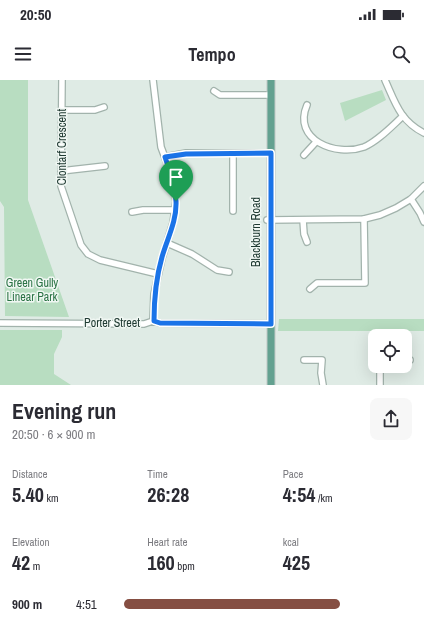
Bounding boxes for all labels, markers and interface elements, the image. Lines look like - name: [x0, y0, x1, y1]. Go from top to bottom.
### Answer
- text: 20:50: [20, 4, 51, 25]
- text: Tempo: [188, 42, 236, 67]
- icon: menu: [12, 43, 34, 65]
- icon: search: [390, 43, 412, 65]
- street label: Clontarf Crescent: [54, 108, 70, 185]
- pin: [159, 160, 193, 201]
- icon: arrive: [165, 166, 187, 188]
- street label: Blackburn Road: [248, 197, 264, 267]
- park label: Green Gully Linear Park: [6, 275, 58, 305]
- street label: Porter Street: [84, 315, 140, 331]
- map controls: [368, 329, 412, 373]
- button: locate: [368, 329, 412, 373]
- text: Evening run: [12, 396, 116, 426]
- button: share: [370, 398, 412, 440]
- text: 20:50 · 6 × 900 m: [12, 426, 95, 443]
- text: Distance: [12, 467, 48, 481]
- text: Time: [147, 467, 168, 481]
- text: Pace: [283, 467, 303, 481]
- text: 5.40: [12, 481, 44, 508]
- text: 26:28: [147, 481, 189, 508]
- text: 4:54: [283, 481, 315, 508]
- text: km: [44, 491, 58, 505]
- text: /km: [315, 491, 333, 505]
- text: Elevation: [12, 535, 50, 549]
- text: Heart rate: [147, 535, 187, 549]
- text: kcal: [283, 535, 299, 549]
- text: 42: [12, 549, 30, 576]
- text: 160: [147, 549, 175, 576]
- text: 425: [283, 549, 310, 576]
- text: m: [30, 559, 40, 573]
- text: bpm: [175, 559, 195, 573]
- text: 900 m: [12, 596, 42, 613]
- text: 4:51: [76, 596, 97, 613]

